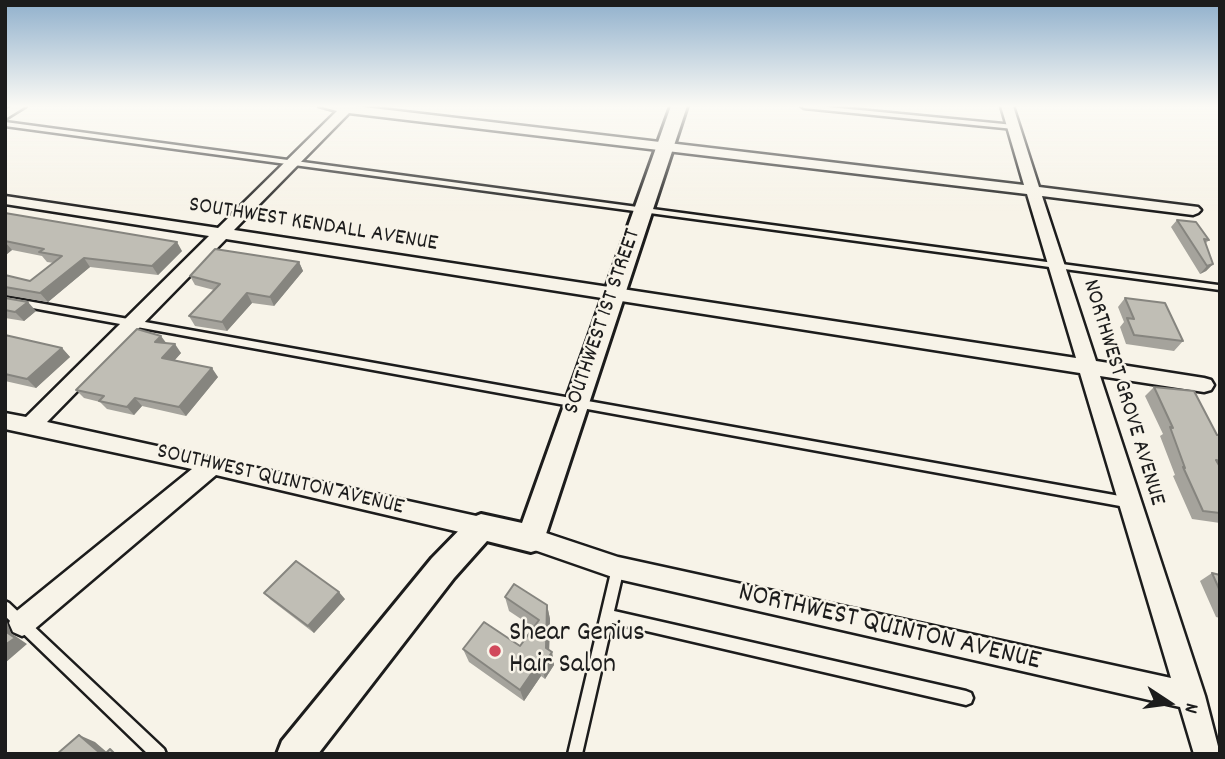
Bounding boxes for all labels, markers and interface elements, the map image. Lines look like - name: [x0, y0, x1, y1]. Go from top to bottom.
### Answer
- street label: SOUTHWEST KENDALL AVENUE: [187, 193, 439, 259]
- street label: SOUTHWEST 1ST STREET: [559, 226, 649, 418]
- street label: NORTHWEST GROVE AVENUE: [1074, 277, 1170, 509]
- street label: SOUTHWEST QUINTON AVENUE: [154, 439, 406, 523]
- street label: NORTHWEST QUINTON AVENUE: [735, 578, 1043, 680]
- place label: Shear Genius Hair Salon: [509, 618, 645, 684]
- marker: Shear Genius Hair Salon: [487, 643, 503, 659]
- north arrow: [1134, 668, 1204, 738]
- text: N: [1176, 700, 1204, 715]

